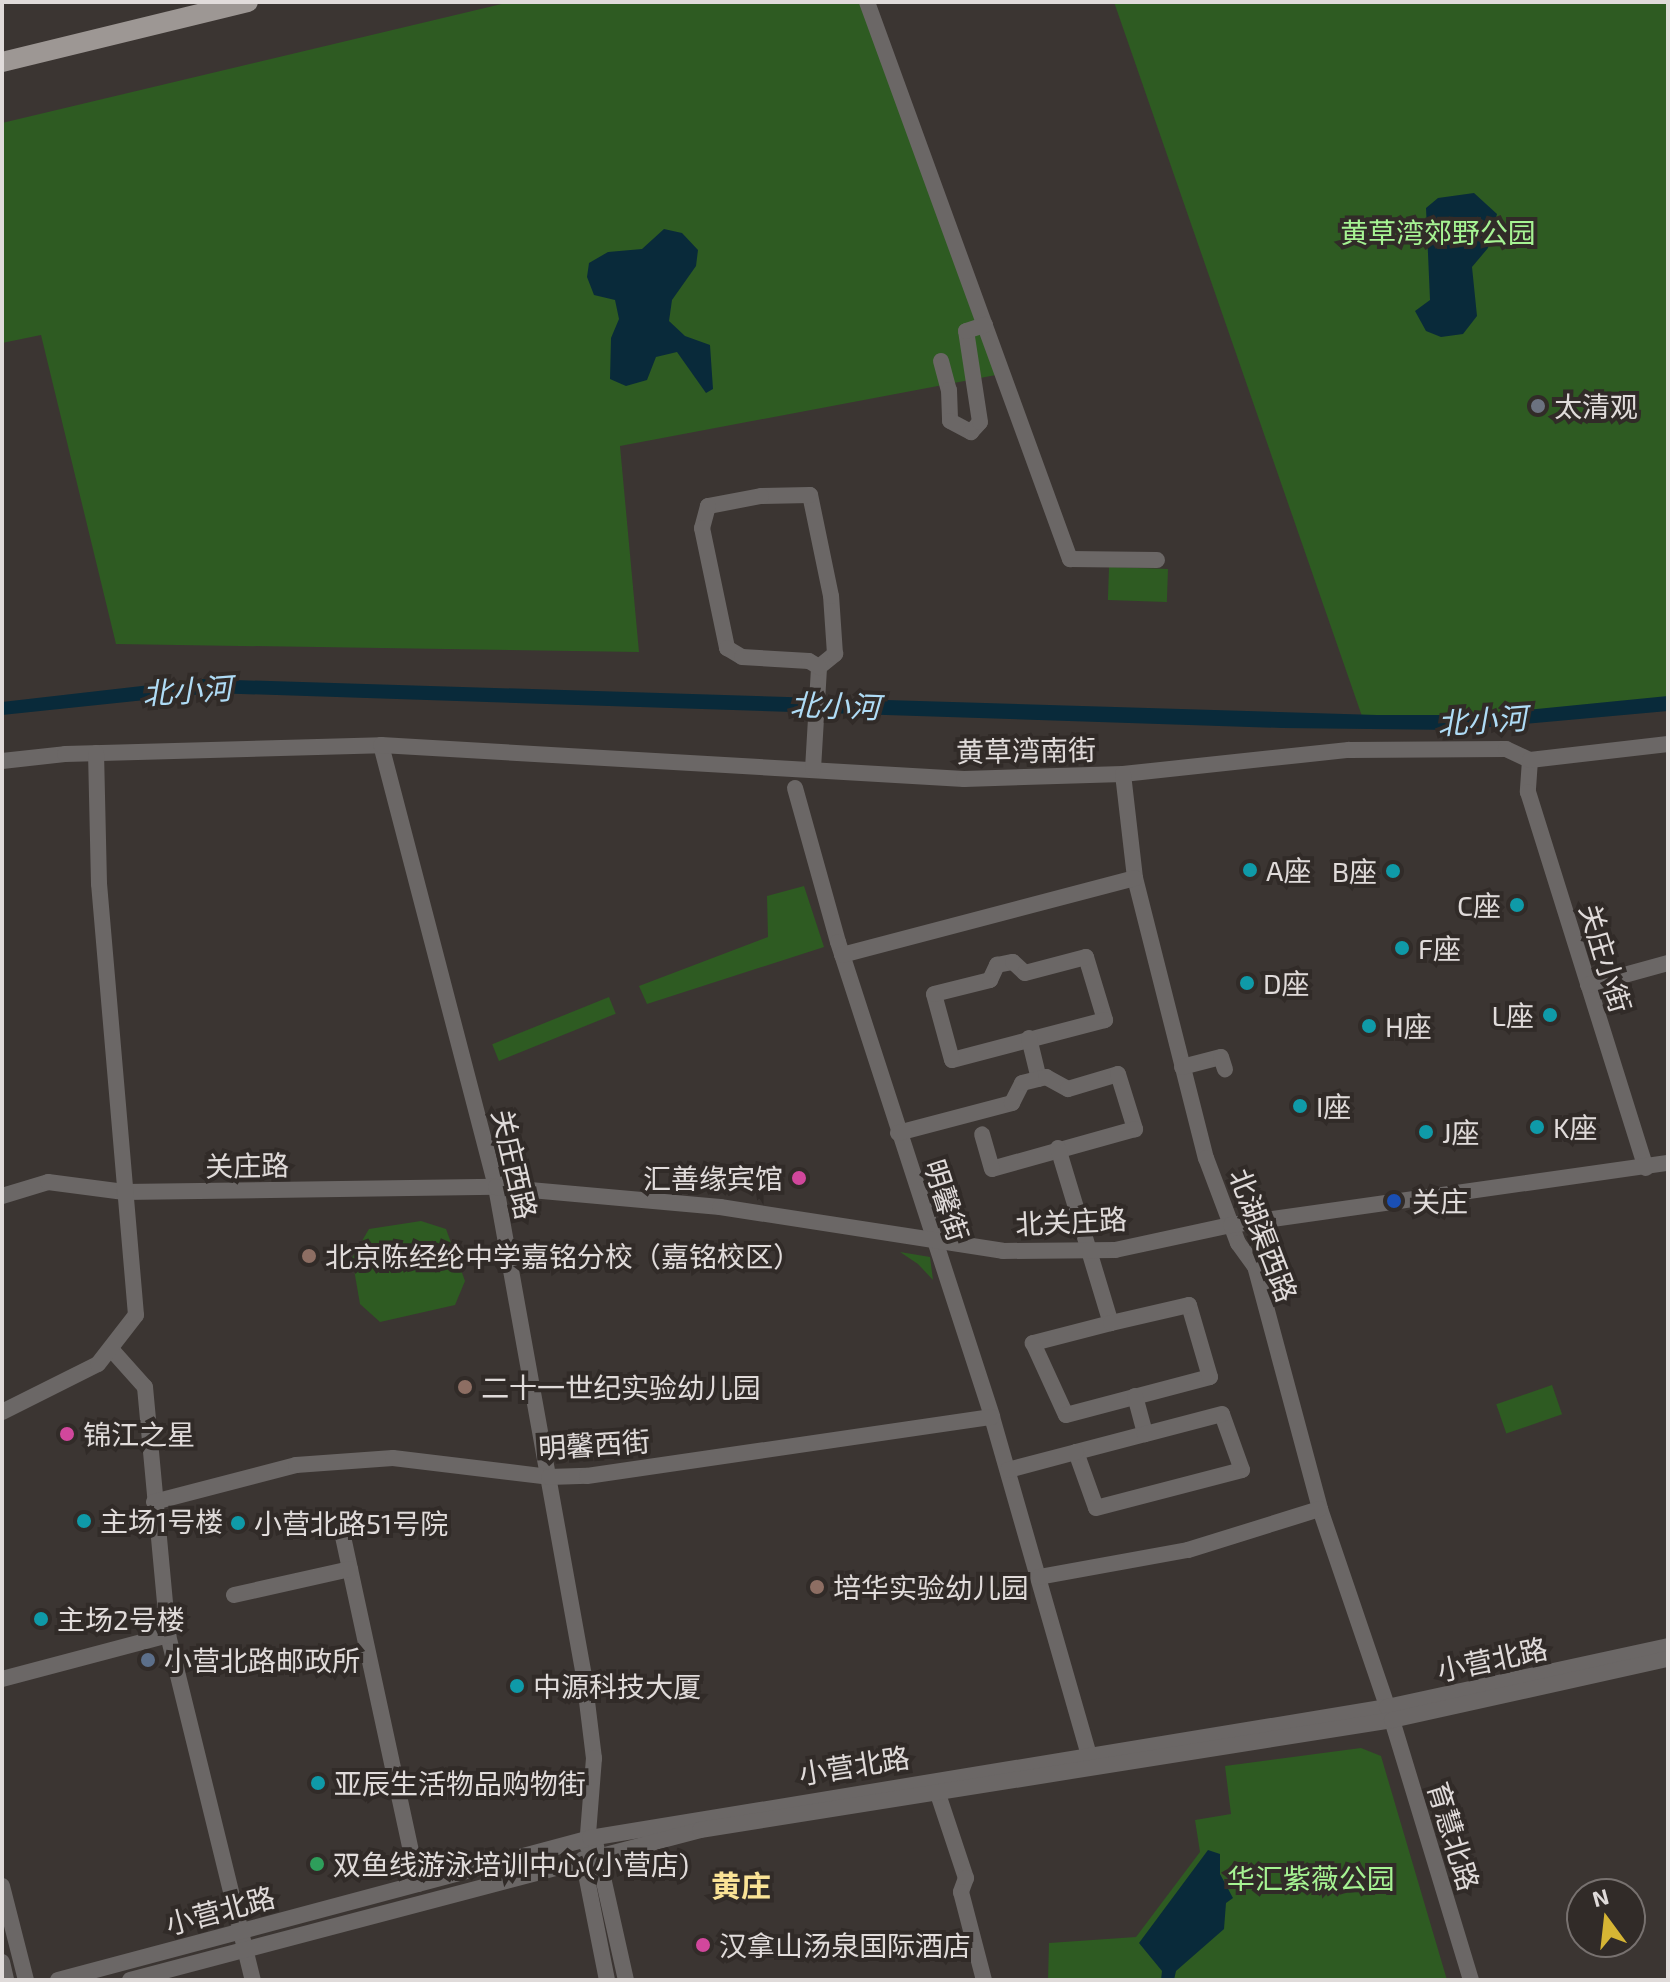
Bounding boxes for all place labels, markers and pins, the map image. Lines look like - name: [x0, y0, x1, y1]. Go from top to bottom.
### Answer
- place label: 太清观: [1554, 389, 1638, 423]
- marker: 太清观: [1529, 397, 1547, 415]
- place label: A座: [1266, 853, 1311, 887]
- place label: B座: [1332, 854, 1377, 888]
- marker: A座: [1241, 861, 1259, 879]
- marker: B座: [1384, 862, 1402, 880]
- place label: C座: [1457, 888, 1501, 922]
- marker: C座: [1508, 896, 1526, 914]
- place label: F座: [1418, 931, 1461, 965]
- marker: F座: [1393, 939, 1411, 957]
- place label: D座: [1263, 966, 1310, 1000]
- marker: D座: [1238, 974, 1256, 992]
- place label: L座: [1492, 998, 1534, 1032]
- marker: L座: [1541, 1006, 1559, 1024]
- place label: H座: [1385, 1009, 1432, 1043]
- marker: H座: [1360, 1017, 1378, 1035]
- place label: I座: [1316, 1089, 1351, 1123]
- marker: I座: [1291, 1097, 1309, 1115]
- place label: K座: [1553, 1110, 1598, 1144]
- place label: J座: [1442, 1115, 1480, 1149]
- marker: K座: [1528, 1118, 1546, 1136]
- marker: J座: [1417, 1123, 1435, 1141]
- place label: 汇善缘宾馆: [643, 1161, 783, 1195]
- marker: 汇善缘宾馆: [790, 1169, 808, 1187]
- place label: 关庄: [1412, 1184, 1468, 1218]
- marker: 关庄: [1383, 1190, 1405, 1212]
- place label: 北京陈经纶中学嘉铭分校（嘉铭校区）: [325, 1239, 801, 1273]
- marker: 北京陈经纶中学嘉铭分校（嘉铭校区）: [300, 1247, 318, 1265]
- place label: 二十一世纪实验幼儿园: [481, 1370, 761, 1404]
- marker: 二十一世纪实验幼儿园: [456, 1378, 474, 1396]
- place label: 锦江之星: [83, 1417, 195, 1451]
- marker: 锦江之星: [58, 1425, 76, 1443]
- place label: 主场1号楼: [100, 1504, 223, 1538]
- place label: 小营北路51号院: [254, 1506, 448, 1540]
- marker: 主场1号楼: [75, 1512, 93, 1530]
- marker: 小营北路51号院: [229, 1514, 247, 1532]
- place label: 培华实验幼儿园: [833, 1570, 1029, 1604]
- marker: 培华实验幼儿园: [808, 1578, 826, 1596]
- place label: 主场2号楼: [57, 1602, 185, 1636]
- marker: 主场2号楼: [32, 1610, 50, 1628]
- place label: 小营北路邮政所: [164, 1643, 360, 1677]
- marker: 小营北路邮政所: [139, 1651, 157, 1669]
- place label: 中源科技大厦: [533, 1669, 701, 1703]
- marker: 中源科技大厦: [508, 1677, 526, 1695]
- place label: 亚辰生活物品购物街: [334, 1766, 586, 1800]
- marker: 亚辰生活物品购物街: [309, 1774, 327, 1792]
- place label: 双鱼线游泳培训中心(小营店): [333, 1847, 689, 1881]
- marker: 双鱼线游泳培训中心(小营店): [308, 1855, 326, 1873]
- place label: 汉拿山汤泉国际酒店: [719, 1928, 971, 1962]
- marker: 汉拿山汤泉国际酒店: [694, 1936, 712, 1954]

